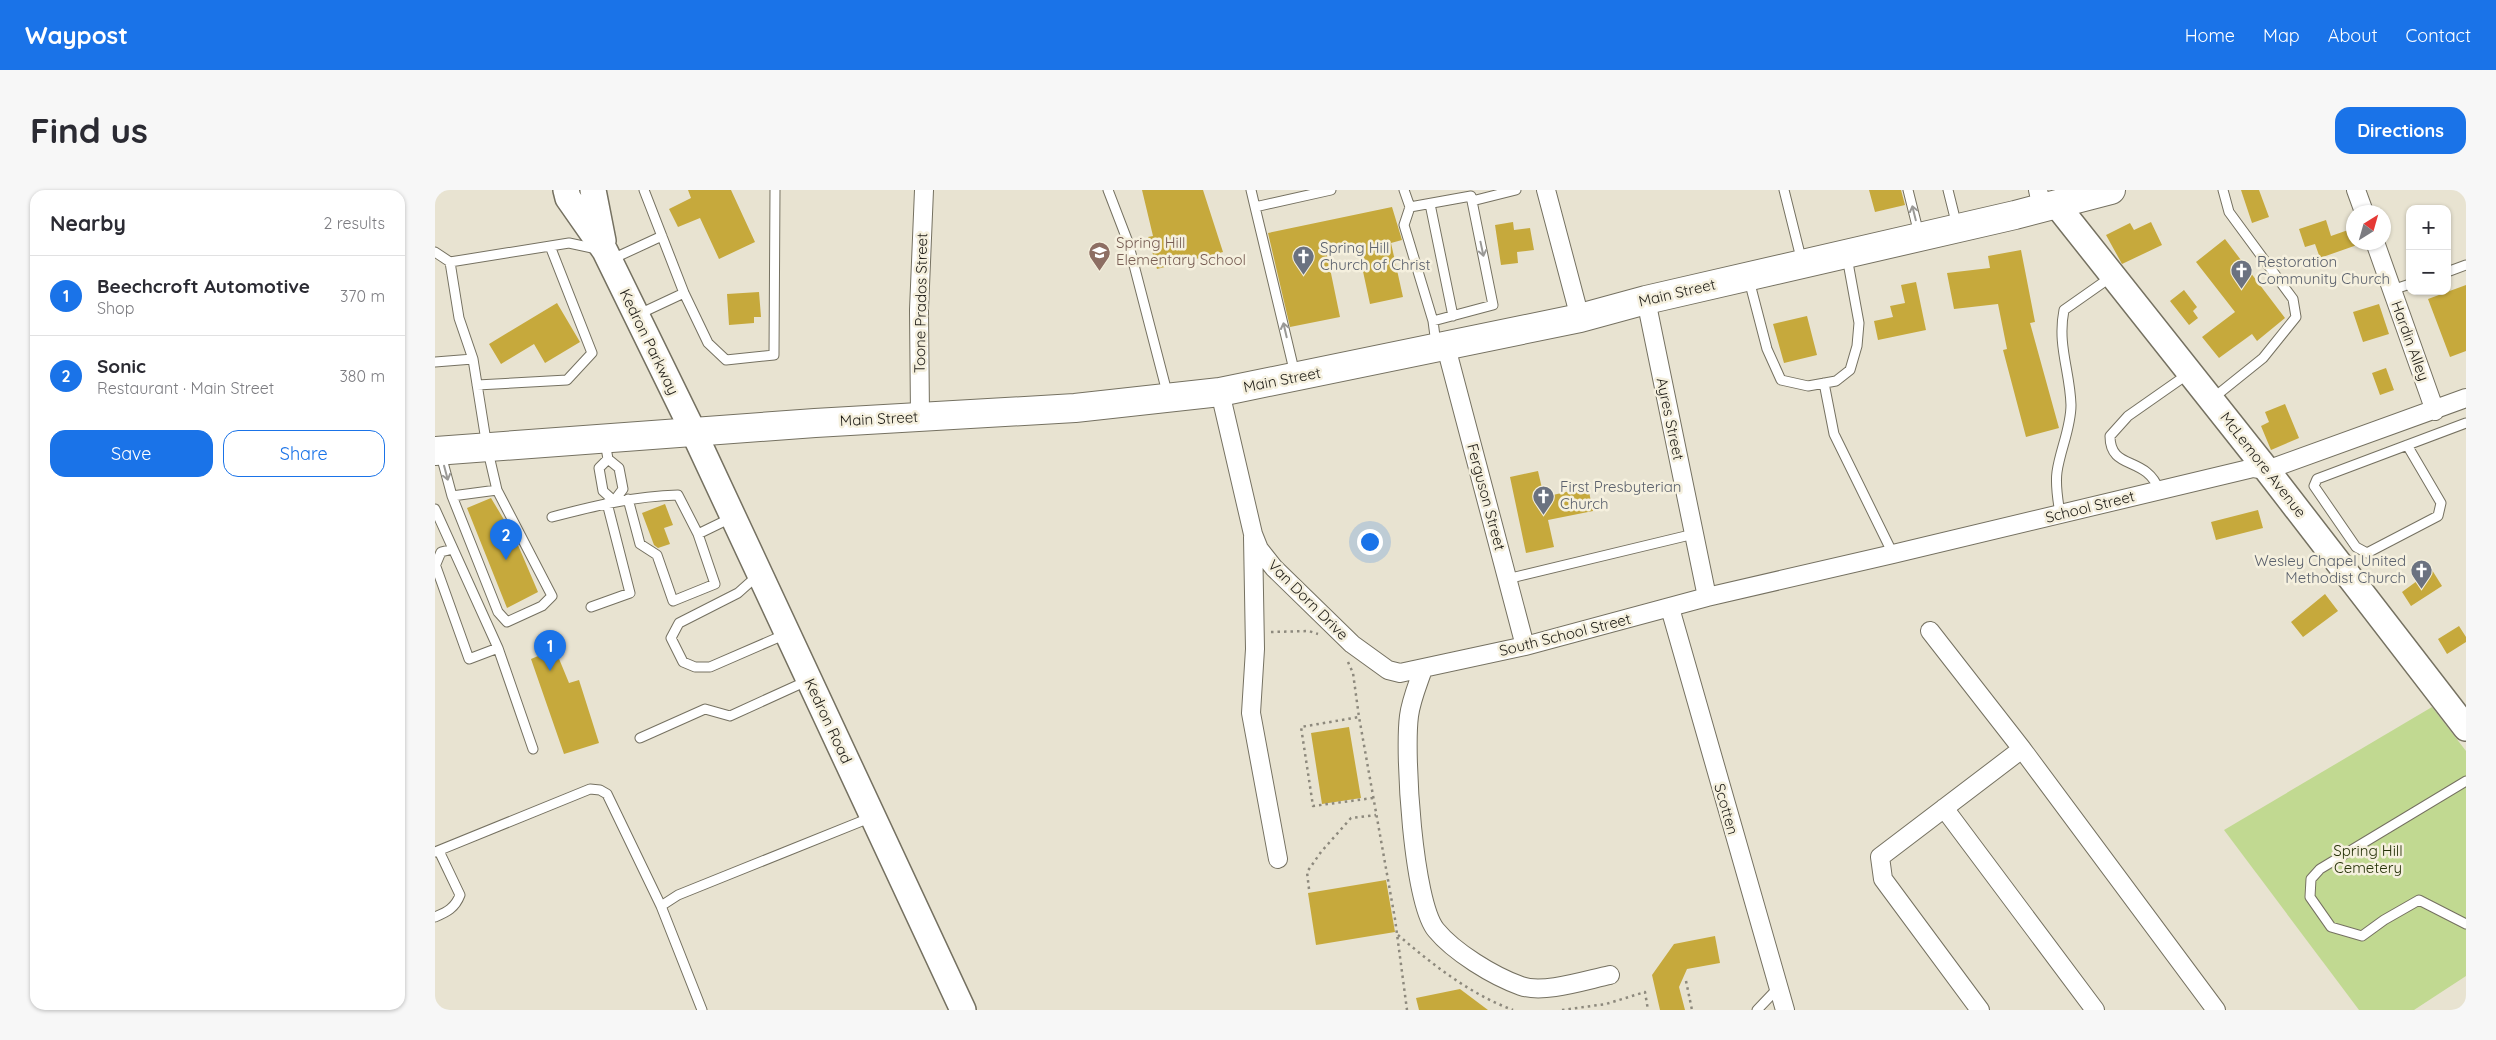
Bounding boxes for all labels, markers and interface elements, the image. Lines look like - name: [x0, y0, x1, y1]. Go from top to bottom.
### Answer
- text: Waypost: [25, 20, 128, 50]
- text: Home: [2185, 24, 2235, 47]
- text: Map: [2263, 24, 2300, 47]
- text: About: [2328, 24, 2378, 47]
- text: Contact: [2406, 24, 2471, 47]
- button: Directions: [2335, 107, 2466, 154]
- text: Find us: [30, 108, 148, 152]
- north arrow: [2346, 205, 2391, 250]
- map controls: [2406, 205, 2451, 295]
- button: +: [2406, 205, 2451, 250]
- one-way arrow: [1909, 206, 1918, 222]
- text: Nearby: [50, 210, 126, 236]
- text: 2 results: [323, 213, 385, 233]
- street label: Toone Prados Street: [910, 233, 931, 373]
- place label: Spring Hill Elementary School: [1116, 233, 1246, 269]
- place label: Spring Hill Church of Christ: [1320, 238, 1431, 274]
- school or university icon: Spring Hill Elementary School: [1088, 240, 1112, 271]
- one-way arrow: [1478, 241, 1487, 257]
- church icon: Spring Hill Church of Christ: [1292, 245, 1316, 276]
- button: −: [2406, 250, 2451, 295]
- place label: Restoration Community Church: [2257, 252, 2390, 288]
- church icon: Restoration Community Church: [2229, 259, 2253, 290]
- text: Beechcroft Automotive: [97, 274, 310, 298]
- street label: Main Street: [1637, 274, 1717, 311]
- text: 1: [63, 286, 69, 306]
- text: 370 m: [340, 286, 385, 306]
- street label: Kedron Parkway: [616, 286, 683, 398]
- text: Shop: [97, 298, 134, 318]
- street label: Hardin Alley: [2387, 298, 2434, 383]
- one-way arrow: [1280, 322, 1289, 338]
- text: Sonic: [97, 354, 146, 378]
- street label: Main Street: [1242, 363, 1322, 396]
- text: 2: [61, 366, 71, 386]
- text: 380 m: [339, 366, 385, 386]
- street label: Ayres Street: [1652, 376, 1689, 462]
- text: Restaurant · Main Street: [97, 378, 274, 398]
- street label: Main Street: [839, 407, 919, 430]
- street label: McLemore Avenue: [2216, 408, 2310, 521]
- button: Save: [50, 430, 213, 477]
- button: Share: [223, 430, 385, 477]
- street label: Ferguson Street: [1463, 441, 1510, 552]
- one-way arrow: [442, 465, 451, 481]
- place label: First Presbyterian Church: [1560, 477, 1681, 513]
- church icon: First Presbyterian Church: [1532, 484, 1556, 515]
- street label: School Street: [2043, 486, 2137, 527]
- pin: 2: [490, 519, 522, 560]
- your location: [1357, 529, 1383, 555]
- place label: Wesley Chapel United Methodist Church: [2254, 551, 2406, 587]
- street label: Van Dorn Drive: [1264, 555, 1353, 644]
- church icon: Wesley Chapel United Methodist Church: [2410, 558, 2434, 589]
- street label: South School Street: [1497, 609, 1633, 660]
- pin: 1: [534, 630, 566, 671]
- street label: Kedron Road: [800, 675, 856, 766]
- street label: Scotten: [1710, 781, 1743, 837]
- park label: Spring Hill Cemetery: [2333, 841, 2403, 877]

